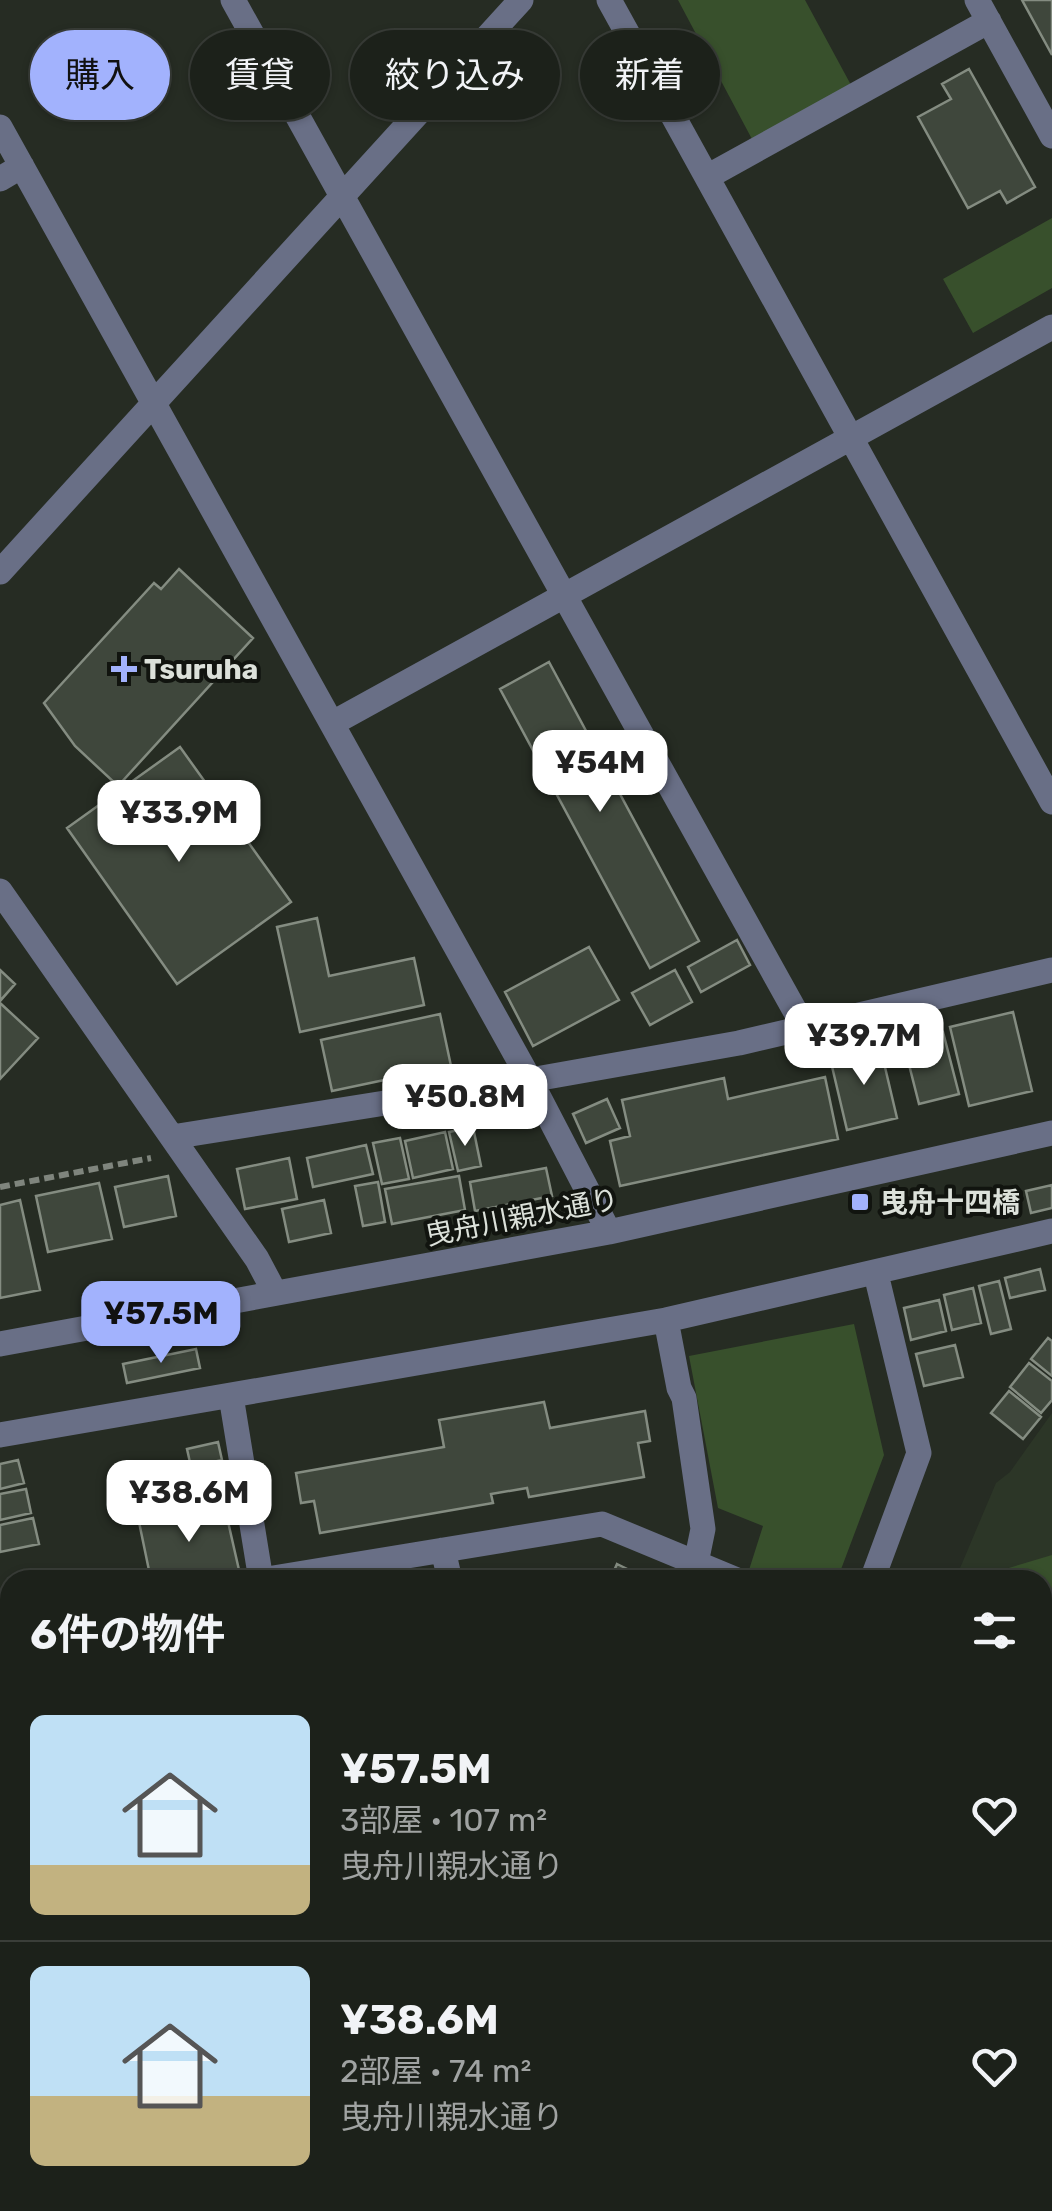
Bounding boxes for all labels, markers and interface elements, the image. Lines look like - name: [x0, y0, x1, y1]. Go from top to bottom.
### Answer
- chip: 購入: [30, 30, 170, 120]
- chip: 賃貸: [190, 30, 330, 120]
- chip: 絞り込み: [350, 30, 560, 120]
- chip: 新着: [580, 30, 720, 120]
- place label: Tsuruha: [144, 653, 258, 686]
- marker: Tsuruha: [113, 658, 135, 680]
- pin: ¥54M: [541, 730, 659, 815]
- text: ¥54M: [554, 743, 646, 781]
- pin: ¥33.9M: [98, 780, 260, 865]
- text: ¥33.9M: [119, 793, 239, 831]
- pin: ¥39.7M: [783, 1003, 945, 1088]
- text: ¥39.7M: [807, 1016, 921, 1054]
- pin: ¥50.8M: [384, 1064, 546, 1149]
- text: ¥50.8M: [404, 1077, 526, 1115]
- street label: 曳舟川親水通り: [423, 1182, 621, 1252]
- place label: 曳舟十四橋: [880, 1186, 1020, 1219]
- marker: 曳舟十四橋: [849, 1191, 871, 1213]
- pin: ¥57.5M: [80, 1281, 242, 1366]
- text: ¥57.5M: [103, 1294, 219, 1332]
- pin: ¥38.6M: [108, 1460, 270, 1545]
- text: ¥38.6M: [129, 1473, 249, 1511]
- icon: filters: [967, 1603, 1022, 1658]
- text: 6件の物件: [30, 1610, 225, 1660]
- text: ¥57.5M: [340, 1744, 492, 1794]
- icon: home: [110, 1755, 230, 1875]
- icon: heart: [967, 1788, 1022, 1843]
- text: 3部屋 · 107 m²: [340, 1801, 547, 1839]
- text: 曳舟川親水通り: [340, 1847, 564, 1885]
- text: ¥38.6M: [340, 1995, 499, 2045]
- icon: home: [110, 2006, 230, 2126]
- icon: heart: [967, 2039, 1022, 2094]
- text: 2部屋 · 74 m²: [340, 2052, 531, 2090]
- text: 曳舟川親水通り: [340, 2098, 564, 2136]

